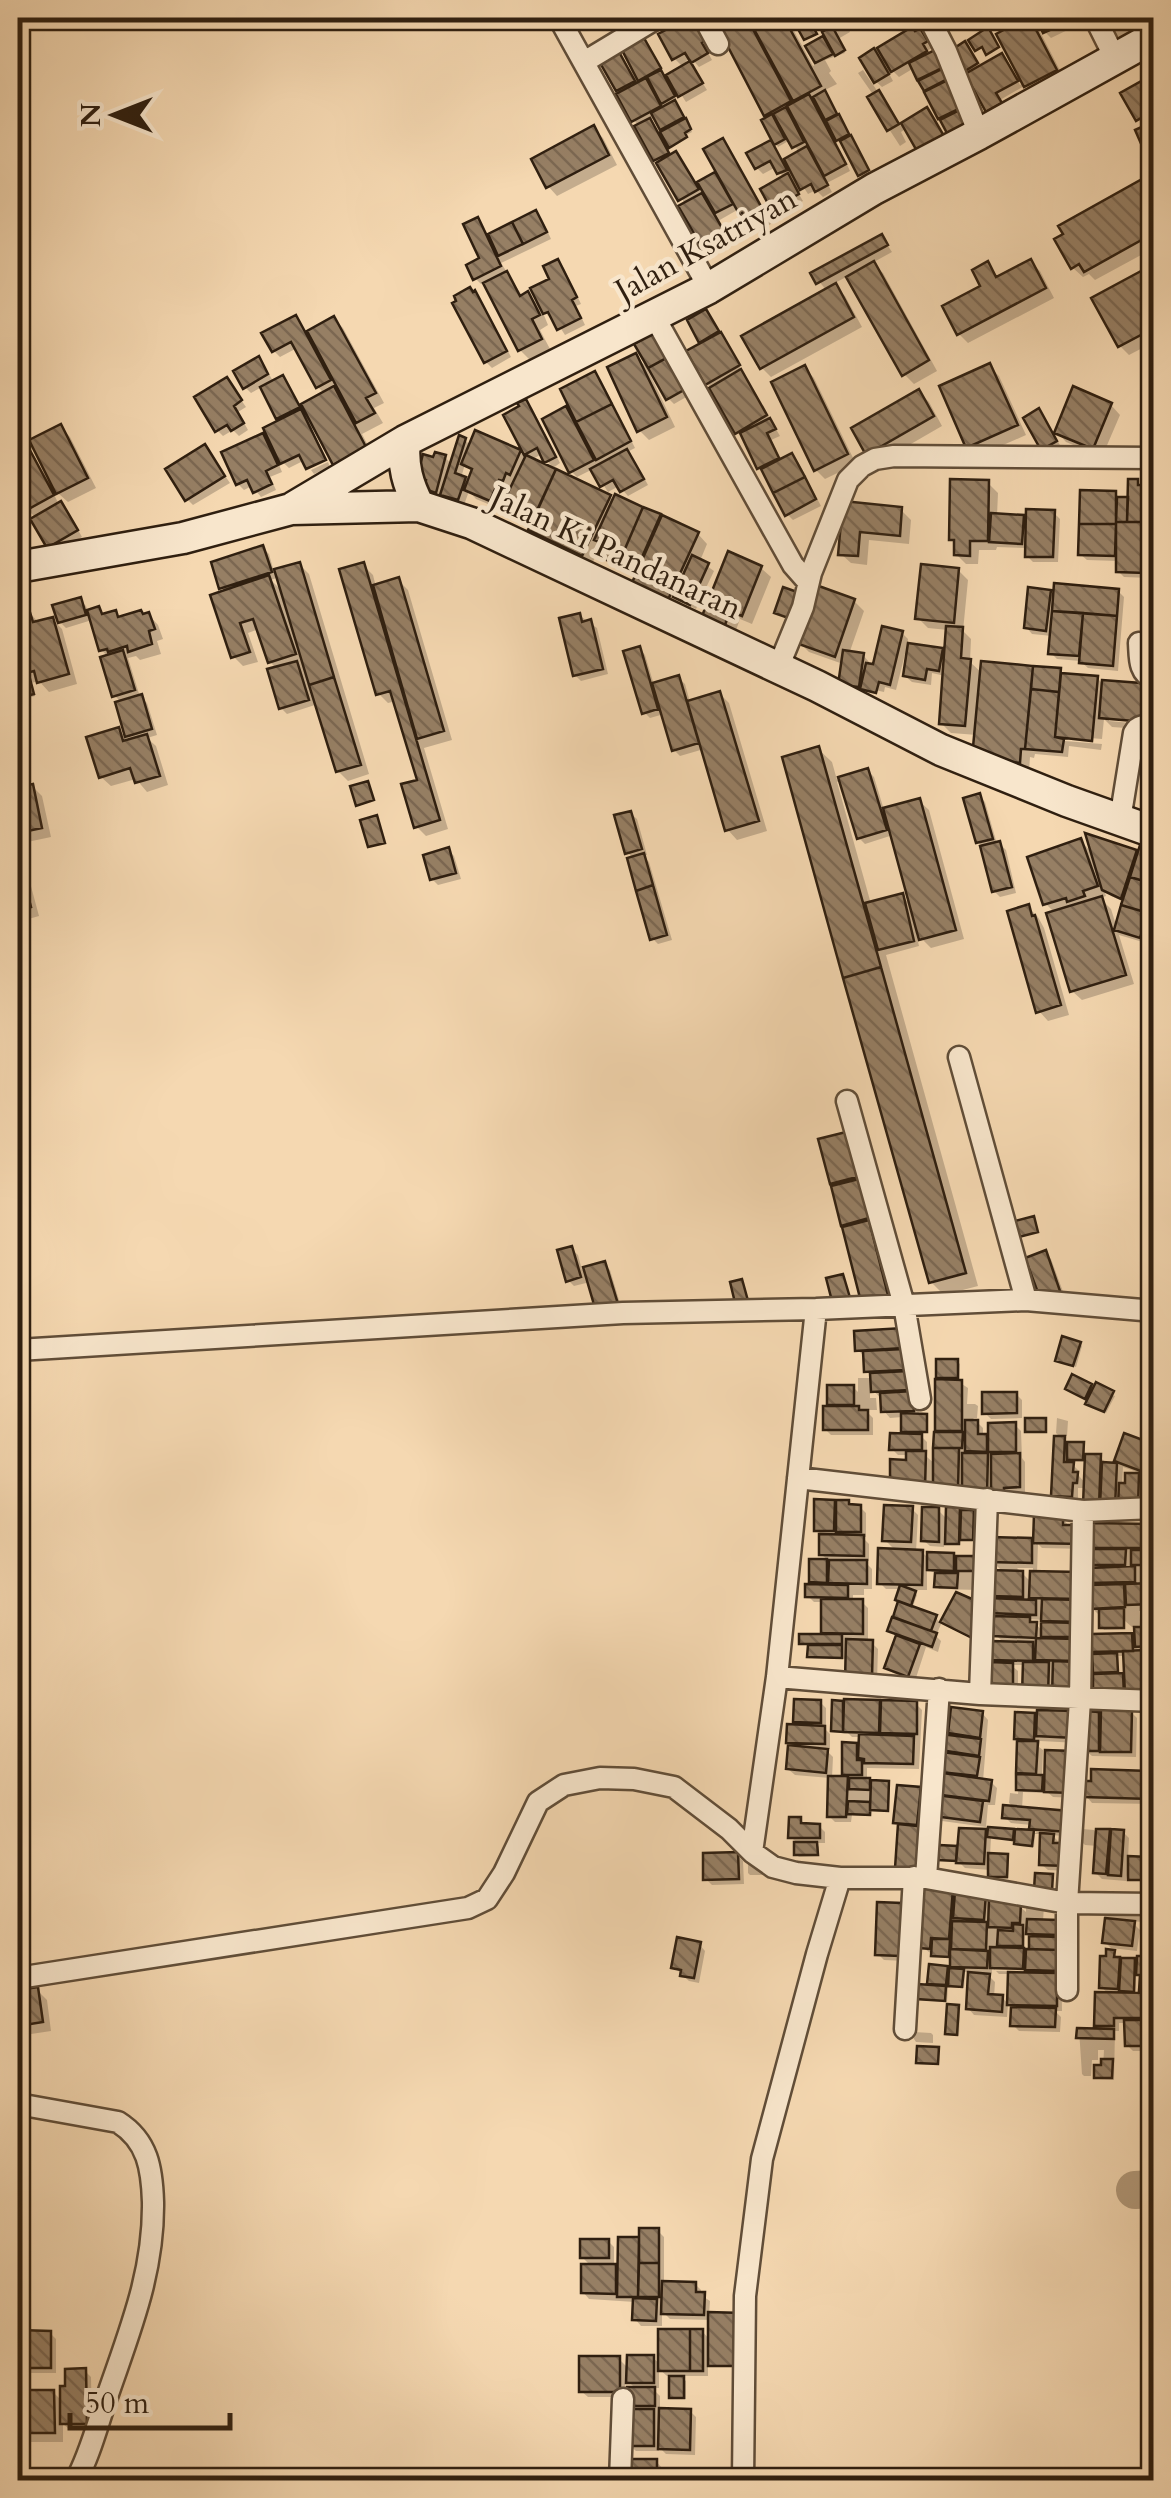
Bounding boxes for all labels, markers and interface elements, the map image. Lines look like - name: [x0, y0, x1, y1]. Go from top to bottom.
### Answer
- north arrow: [65, 65, 165, 165]
- text: N: [72, 103, 110, 127]
- street label: Jalan Ksatriyan: [604, 177, 805, 315]
- street label: Jalan Ki Pandanaran: [480, 474, 749, 630]
- scale bar: [70, 2368, 230, 2430]
- text: 50 m: [85, 2383, 150, 2424]

